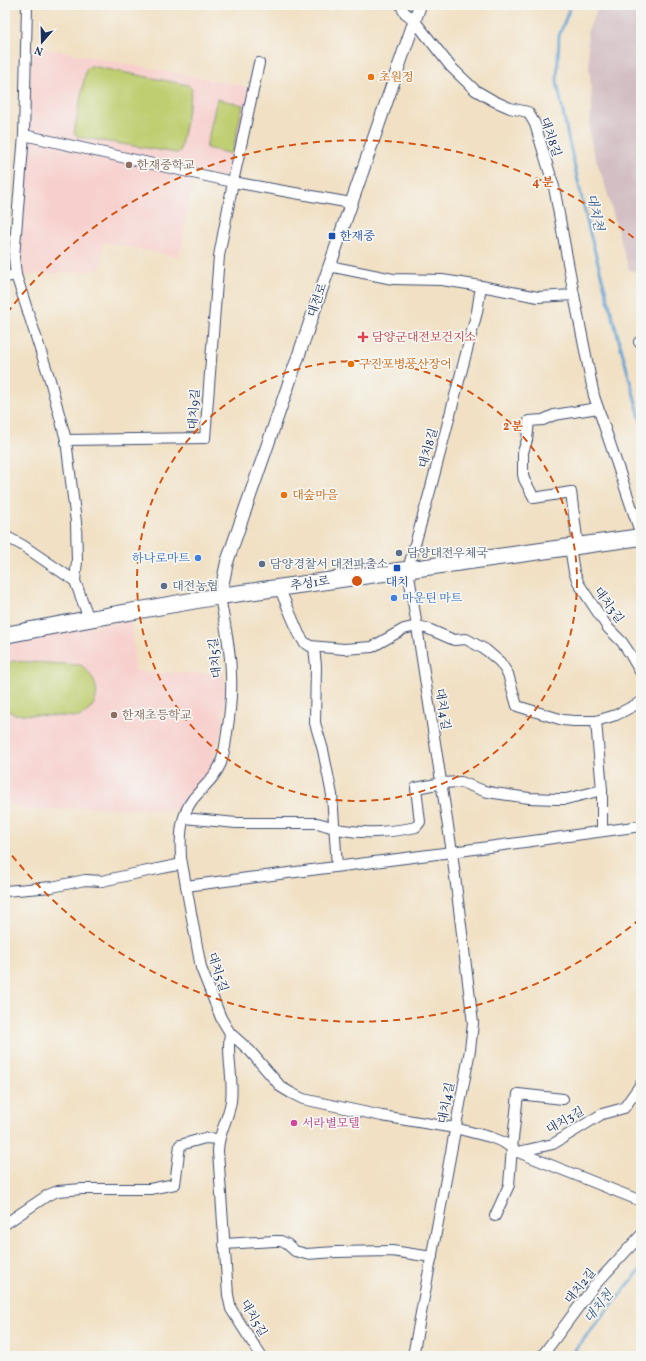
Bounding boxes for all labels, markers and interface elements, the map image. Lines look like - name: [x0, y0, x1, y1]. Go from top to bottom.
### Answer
- north arrow: [22, 22, 62, 62]
- text: N: [33, 42, 45, 58]
- place label: 초원정: [379, 70, 414, 86]
- marker: 초원정: [366, 72, 376, 82]
- street label: 대치8길: [536, 115, 564, 159]
- place label: 한재중학교: [137, 158, 195, 174]
- marker: 한재중학교: [124, 160, 134, 170]
- text: 4 분: [532, 175, 554, 191]
- water label: 대치천: [581, 192, 607, 234]
- place label: 한재중: [340, 229, 375, 245]
- marker: 한재중: [327, 231, 337, 241]
- street label: 대전로: [305, 281, 331, 319]
- place label: 담양군대전보건지소: [372, 330, 477, 346]
- marker: 담양군대전보건지소: [357, 331, 369, 343]
- place label: 구진포병풍산장어: [359, 357, 452, 373]
- marker: 구진포병풍산장어: [346, 359, 356, 369]
- street label: 대치9길: [186, 388, 204, 430]
- text: 2 분: [503, 419, 524, 435]
- street label: 대치8길: [416, 426, 442, 470]
- place label: 대숲마을: [292, 488, 339, 504]
- marker: 대숲마을: [279, 490, 289, 500]
- place label: 담양대전우체국: [407, 546, 489, 562]
- marker: 담양대전우체국: [394, 548, 404, 558]
- place label: 하나로마트: [132, 551, 190, 567]
- marker: 하나로마트: [193, 553, 203, 563]
- place label: 담양경찰서 대전파출소: [270, 557, 389, 573]
- marker: 담양경찰서 대전파출소: [257, 559, 267, 569]
- marker: 대치: [392, 563, 402, 573]
- street label: 추성1로: [289, 573, 331, 595]
- centre of rings: [350, 574, 364, 588]
- place label: 대치: [385, 575, 409, 591]
- place label: 대전농협: [172, 579, 218, 595]
- marker: 대전농협: [159, 581, 169, 591]
- street label: 대치3길: [590, 584, 627, 627]
- place label: 마운틴 마트: [402, 591, 463, 607]
- marker: 마운틴 마트: [389, 593, 399, 603]
- street label: 대치5길: [206, 637, 226, 679]
- street label: 대치4길: [431, 687, 453, 731]
- place label: 한재초등학교: [122, 708, 192, 724]
- marker: 한재초등학교: [109, 710, 119, 720]
- street label: 대치5길: [203, 951, 231, 994]
- street label: 대치4길: [435, 1081, 459, 1125]
- street label: 대치3길: [544, 1104, 587, 1138]
- place label: 서라별모텔: [302, 1116, 360, 1132]
- marker: 서라별모텔: [289, 1118, 299, 1128]
- street label: 대치2길: [562, 1266, 600, 1308]
- water label: 대치천: [581, 1286, 619, 1328]
- street label: 대치5길: [236, 1297, 270, 1340]

